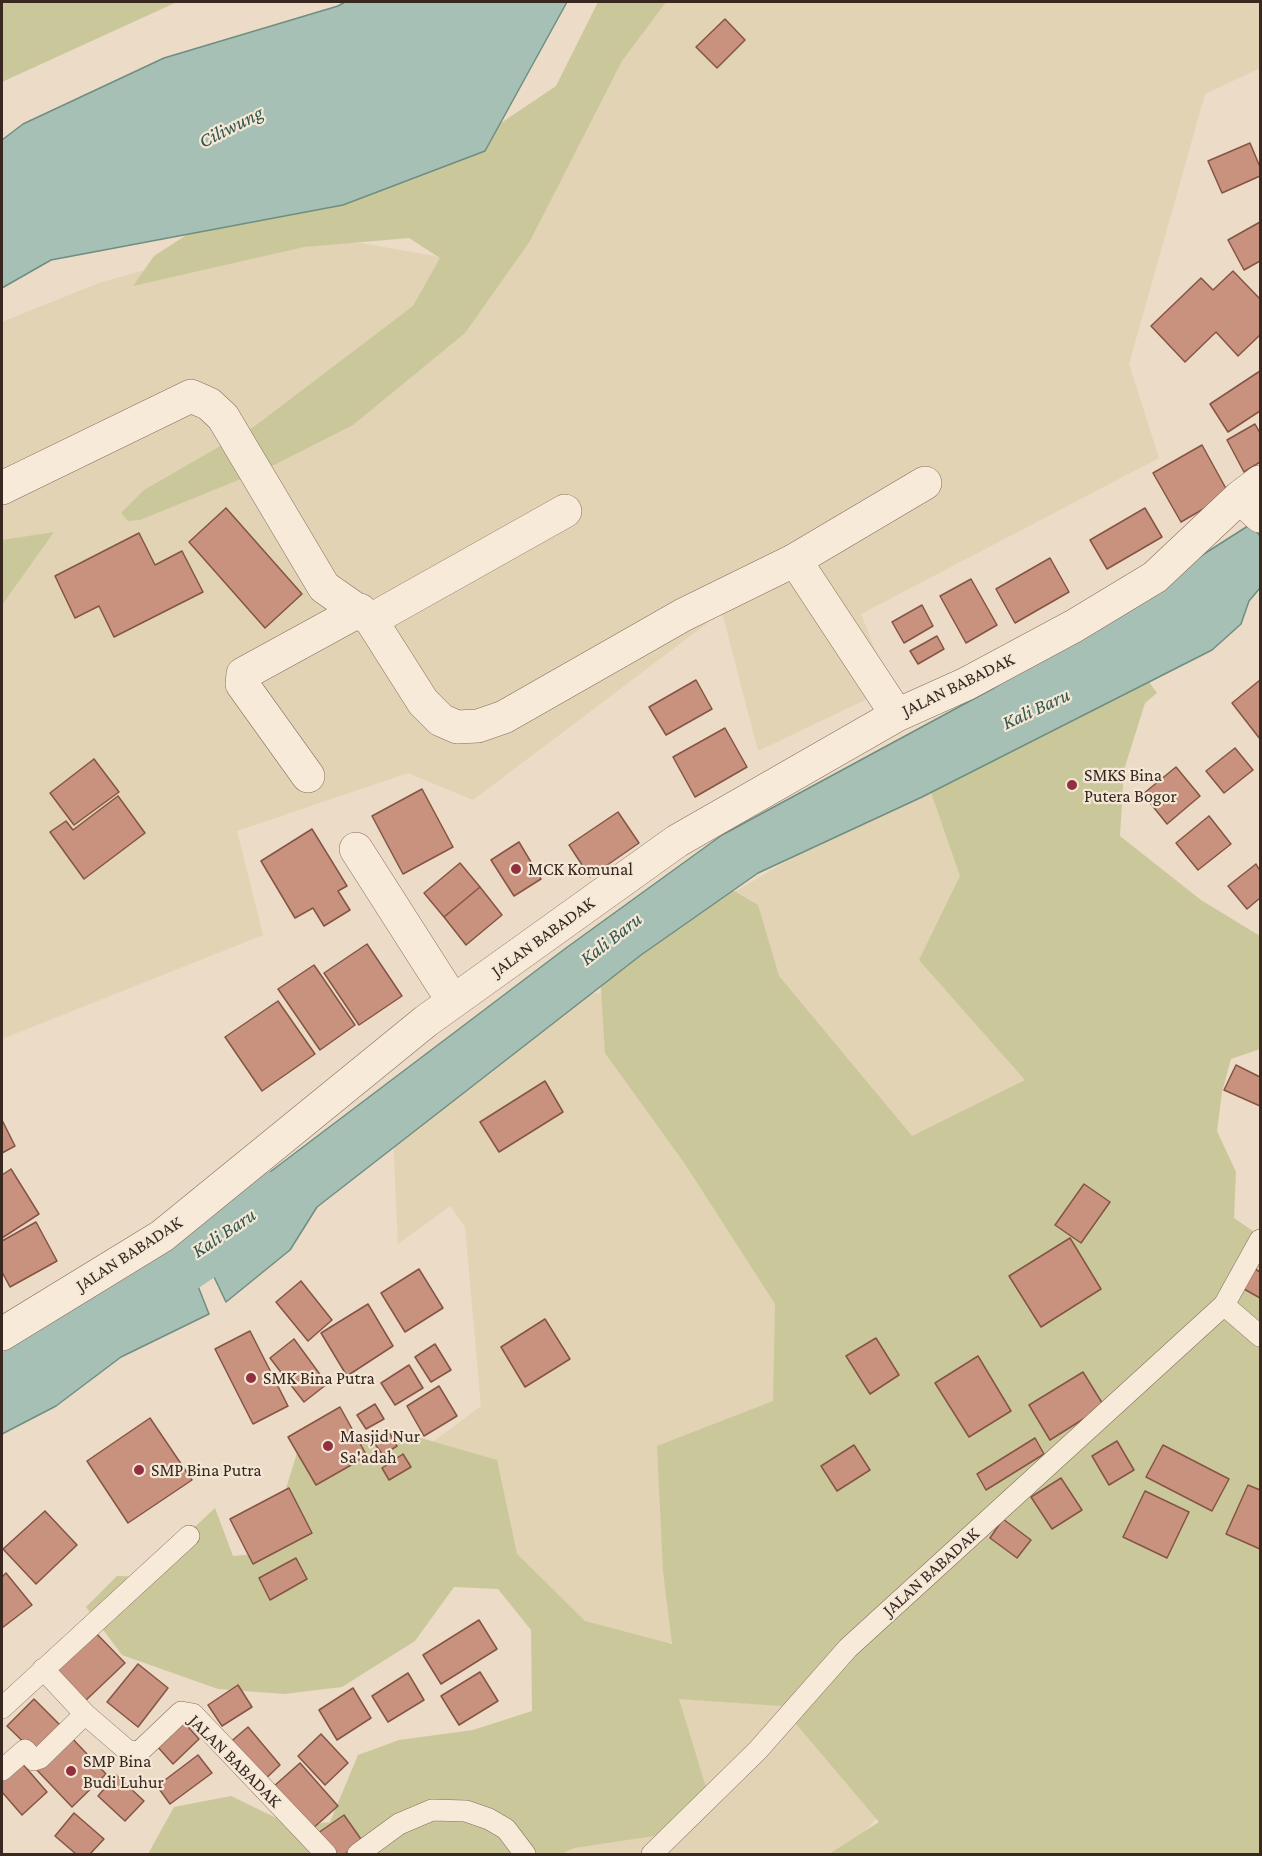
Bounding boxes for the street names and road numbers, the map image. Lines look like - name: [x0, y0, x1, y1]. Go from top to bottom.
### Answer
- street label: JALAN BABADAK: [898, 648, 1018, 722]
- street label: JALAN BABADAK: [487, 892, 599, 982]
- street label: JALAN BABADAK: [72, 1212, 186, 1296]
- street label: JALAN BABADAK: [878, 1523, 984, 1621]
- street label: JALAN BABADAK: [184, 1710, 286, 1812]

